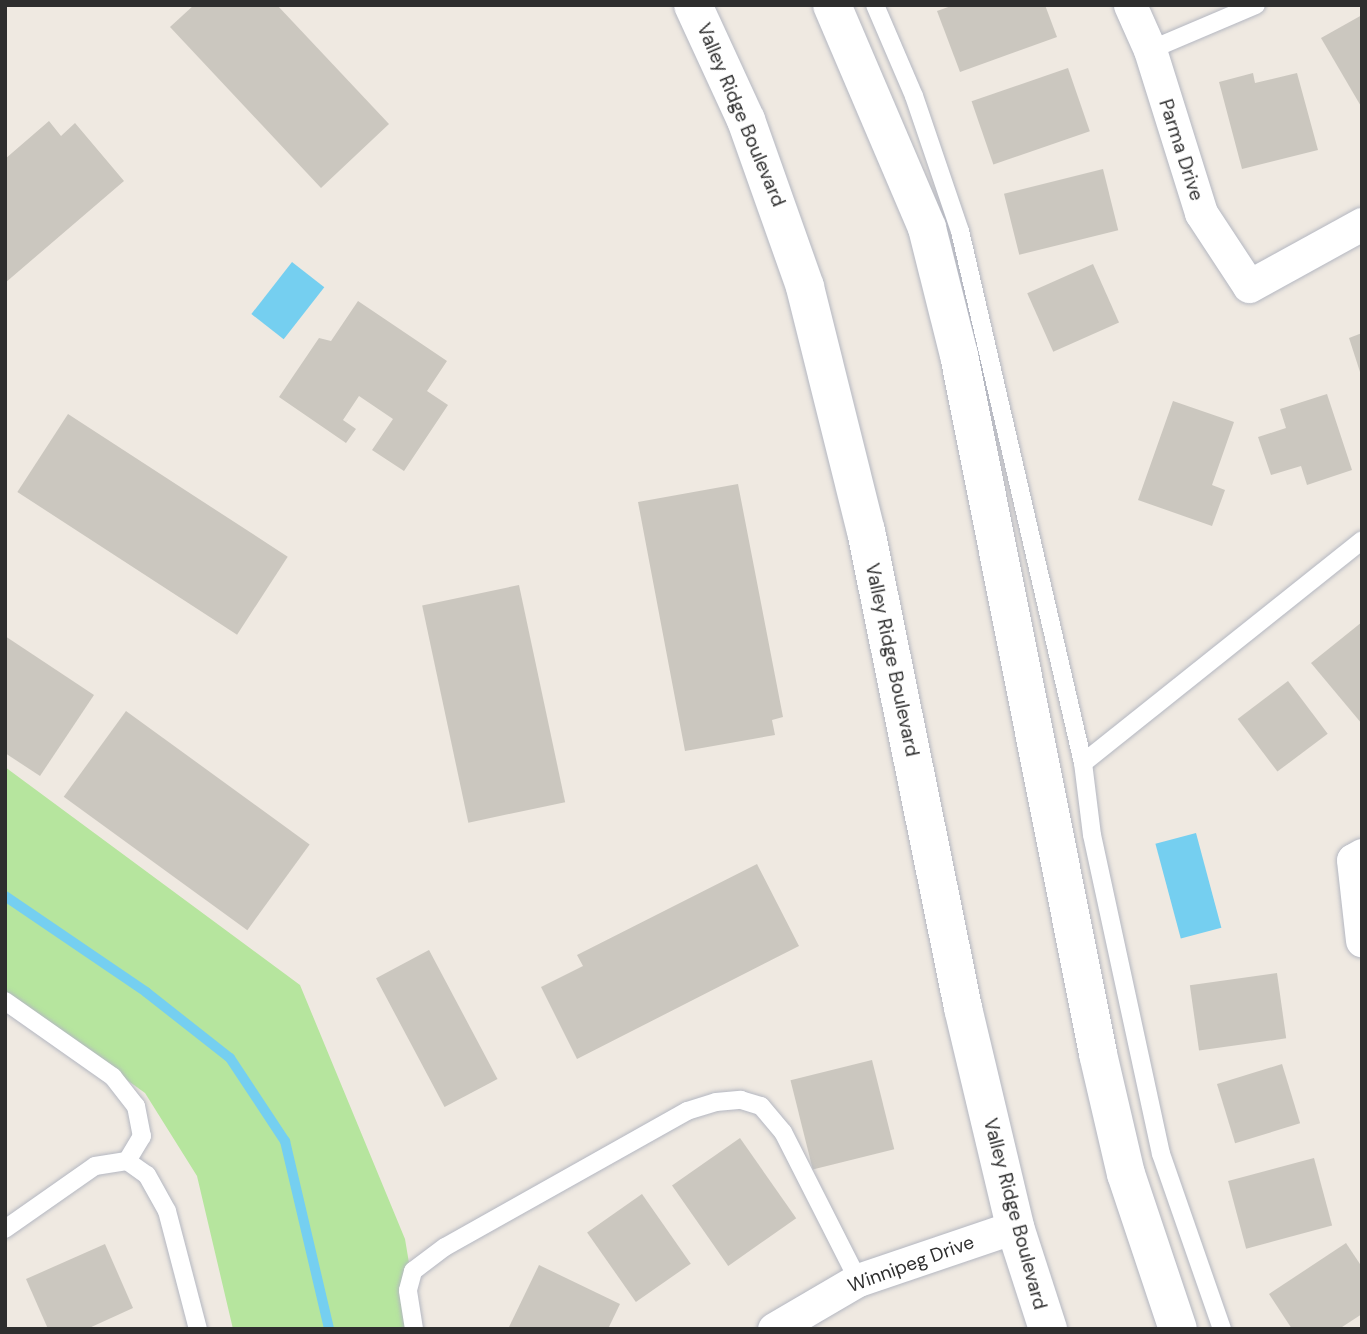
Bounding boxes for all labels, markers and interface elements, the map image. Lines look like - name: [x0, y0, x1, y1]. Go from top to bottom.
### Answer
- street label: Valley Ridge Boulevard: [692, 20, 790, 210]
- street label: Parma Drive: [1154, 96, 1208, 204]
- street label: Valley Ridge Boulevard: [860, 561, 924, 759]
- street label: Valley Ridge Boulevard: [978, 1116, 1052, 1312]
- street label: Winnipeg Drive: [845, 1231, 977, 1297]

